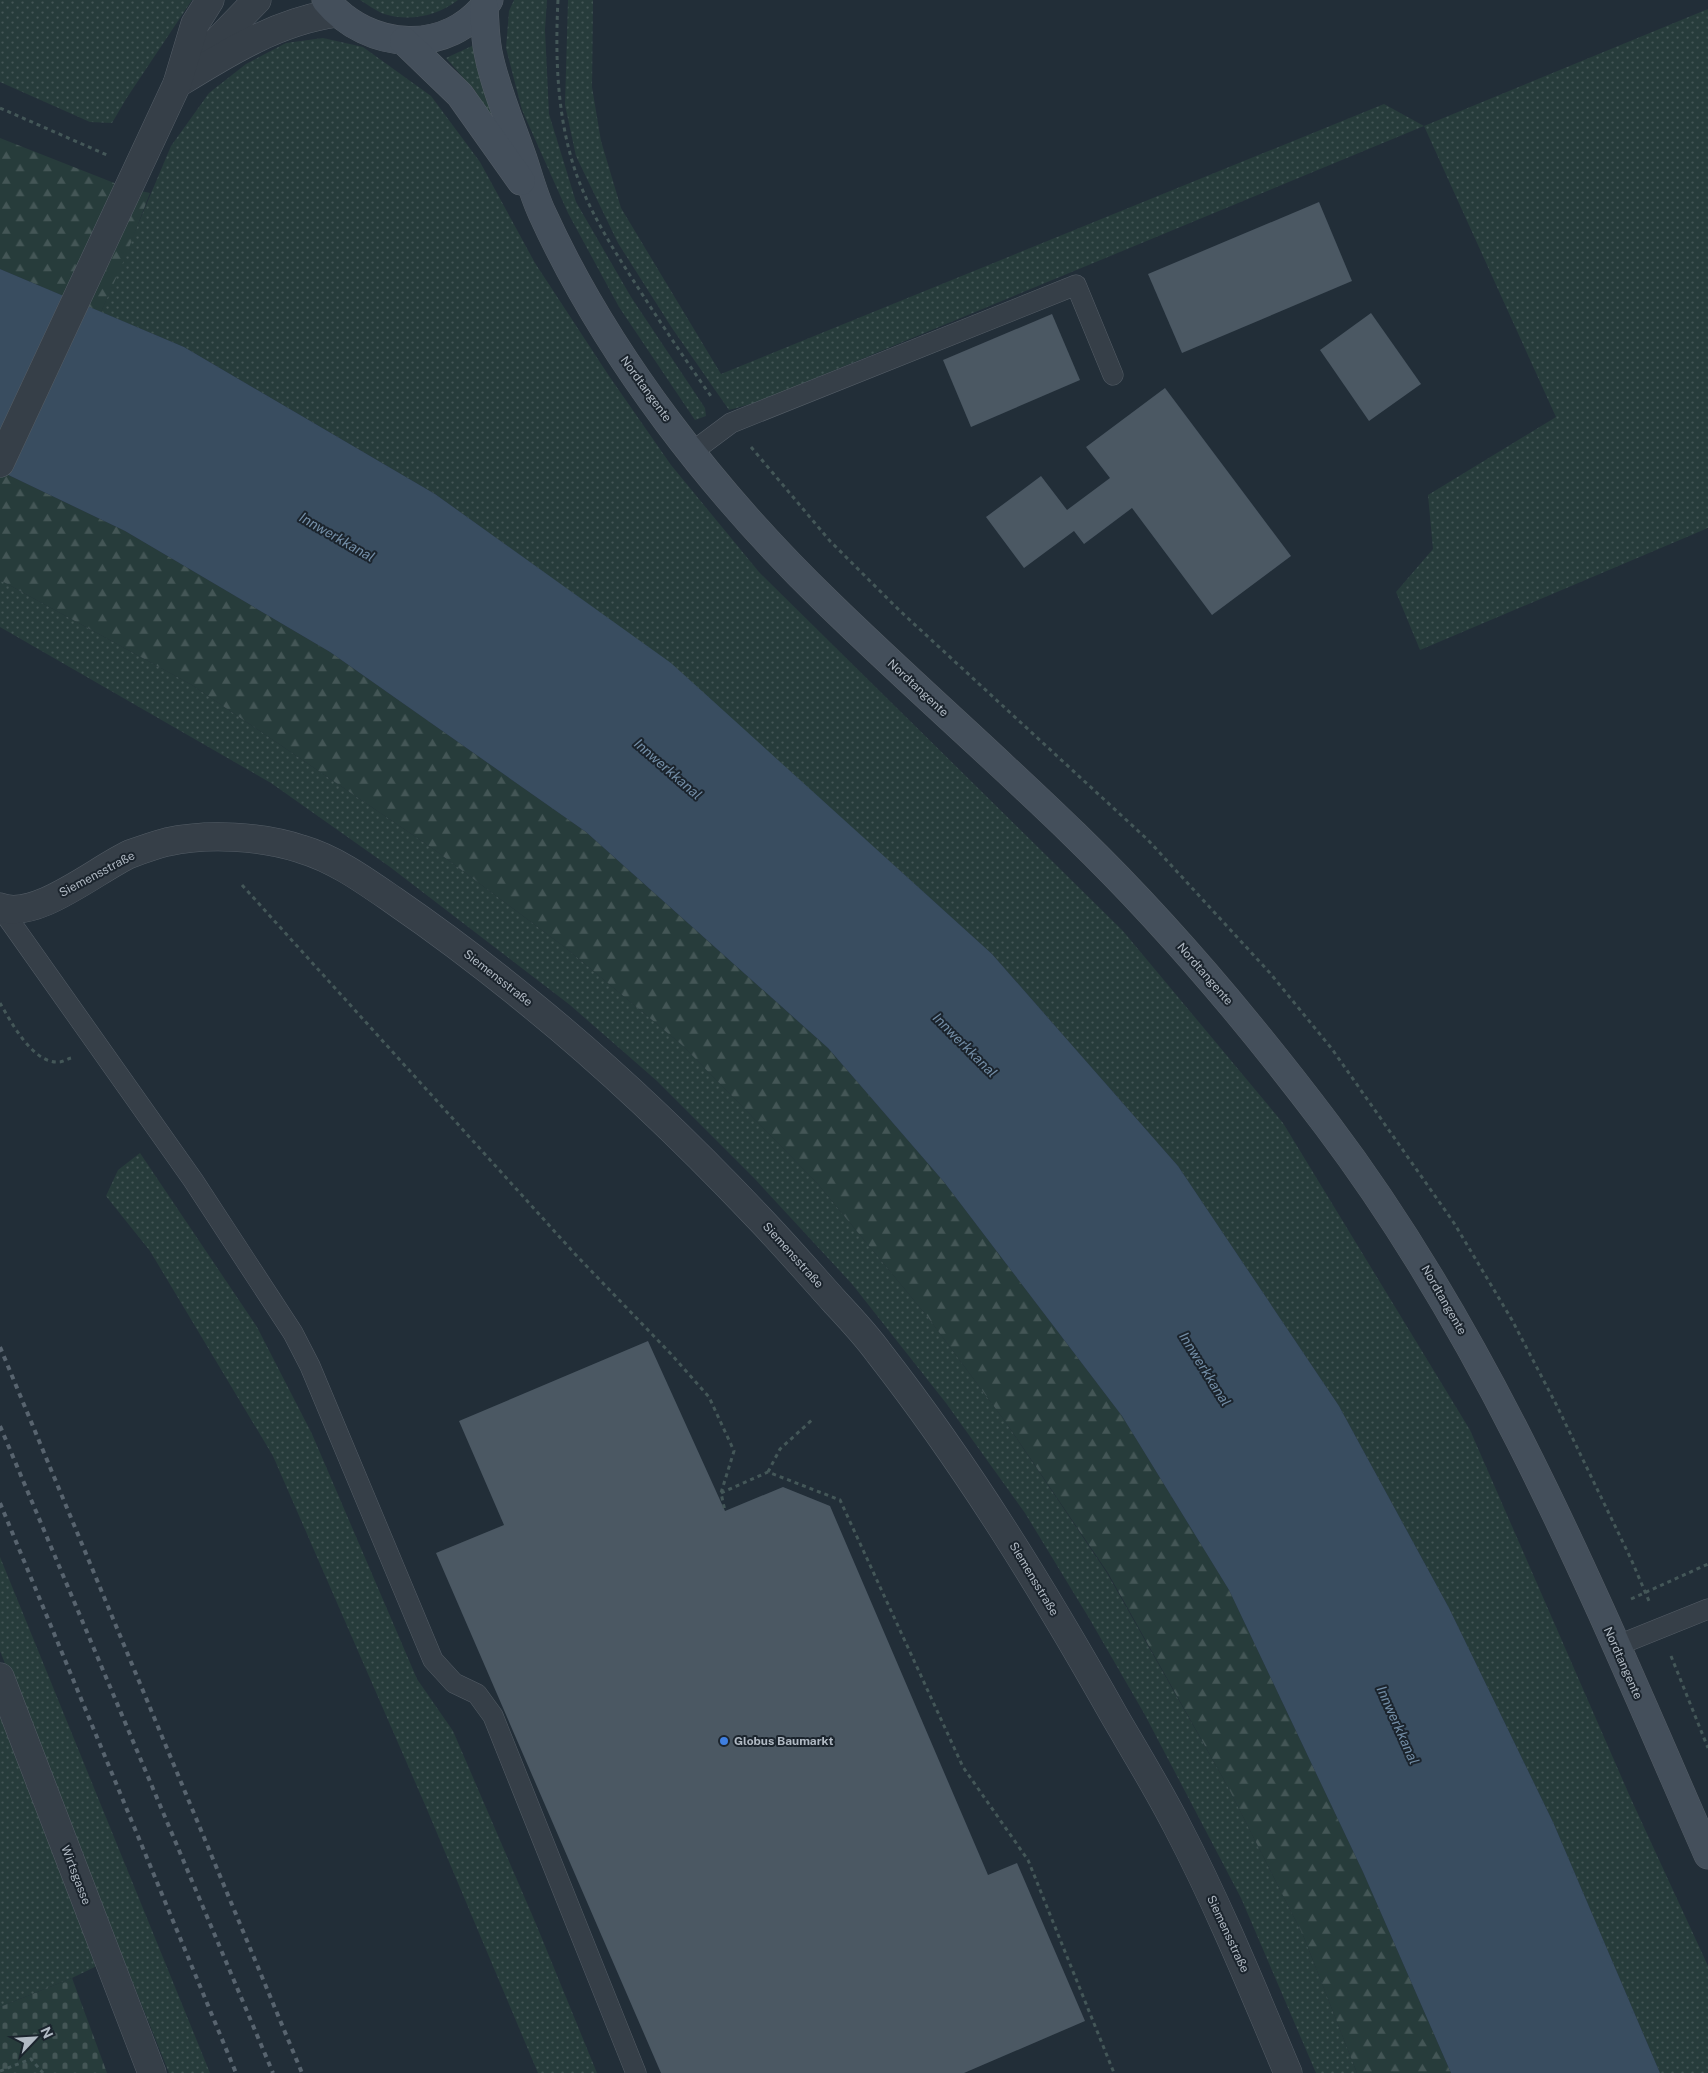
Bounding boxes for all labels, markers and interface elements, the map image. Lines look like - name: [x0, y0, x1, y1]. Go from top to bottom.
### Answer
- street label: Nordtangente: [617, 353, 675, 425]
- water label: Innwerkkanal: [297, 509, 377, 565]
- street label: Nordtangente: [885, 656, 951, 720]
- water label: Innwerkkanal: [631, 735, 705, 803]
- street label: Siemensstraße: [57, 848, 137, 900]
- street label: Nordtangente: [1174, 940, 1236, 1008]
- street label: Siemensstraße: [461, 947, 535, 1009]
- water label: Innwerkkanal: [930, 1010, 1000, 1080]
- street label: Siemensstraße: [760, 1219, 826, 1291]
- street label: Nordtangente: [1419, 1263, 1470, 1337]
- water label: Innwerkkanal: [1176, 1329, 1234, 1409]
- street label: Siemensstraße: [1006, 1540, 1062, 1619]
- street label: Nordtangente: [1601, 1625, 1645, 1702]
- water label: Innwerkkanal: [1374, 1683, 1422, 1767]
- place label: Globus Baumarkt: [734, 1734, 834, 1748]
- marker: Globus Baumarkt: [718, 1735, 730, 1747]
- street label: Wirtsgasse: [58, 1843, 94, 1907]
- street label: Siemensstraße: [1204, 1893, 1252, 1975]
- north arrow: [10, 2013, 60, 2063]
- text: N: [37, 2024, 56, 2041]

